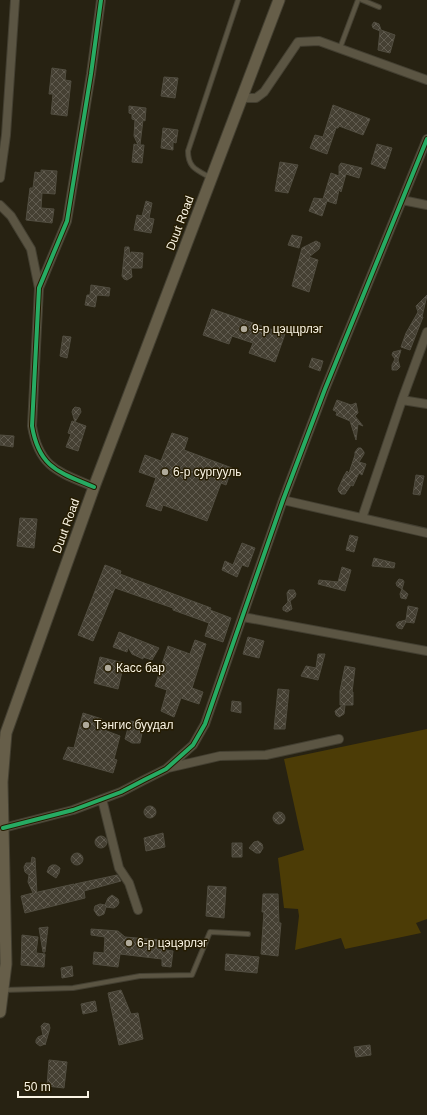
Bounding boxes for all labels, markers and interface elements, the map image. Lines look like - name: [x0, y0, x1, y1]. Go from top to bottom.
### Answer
- street label: Duut Road: [163, 194, 197, 252]
- place label: 9-р цэццрлэг: [252, 322, 324, 336]
- marker: 9-р цэццрлэг: [239, 324, 249, 334]
- place label: 6-р сургууль: [173, 465, 242, 479]
- marker: 6-р сургууль: [160, 467, 170, 477]
- street label: Duut Road: [50, 497, 82, 555]
- place label: Касс бар: [116, 661, 165, 675]
- marker: Касс бар: [103, 663, 113, 673]
- place label: Тэнгис буудал: [94, 718, 173, 732]
- marker: Тэнгис буудал: [81, 720, 91, 730]
- place label: 6-р цэцэрлэг: [137, 936, 208, 950]
- marker: 6-р цэцэрлэг: [124, 938, 134, 948]
- scale bar: [18, 1073, 88, 1099]
- text: 50 m: [24, 1080, 51, 1094]

